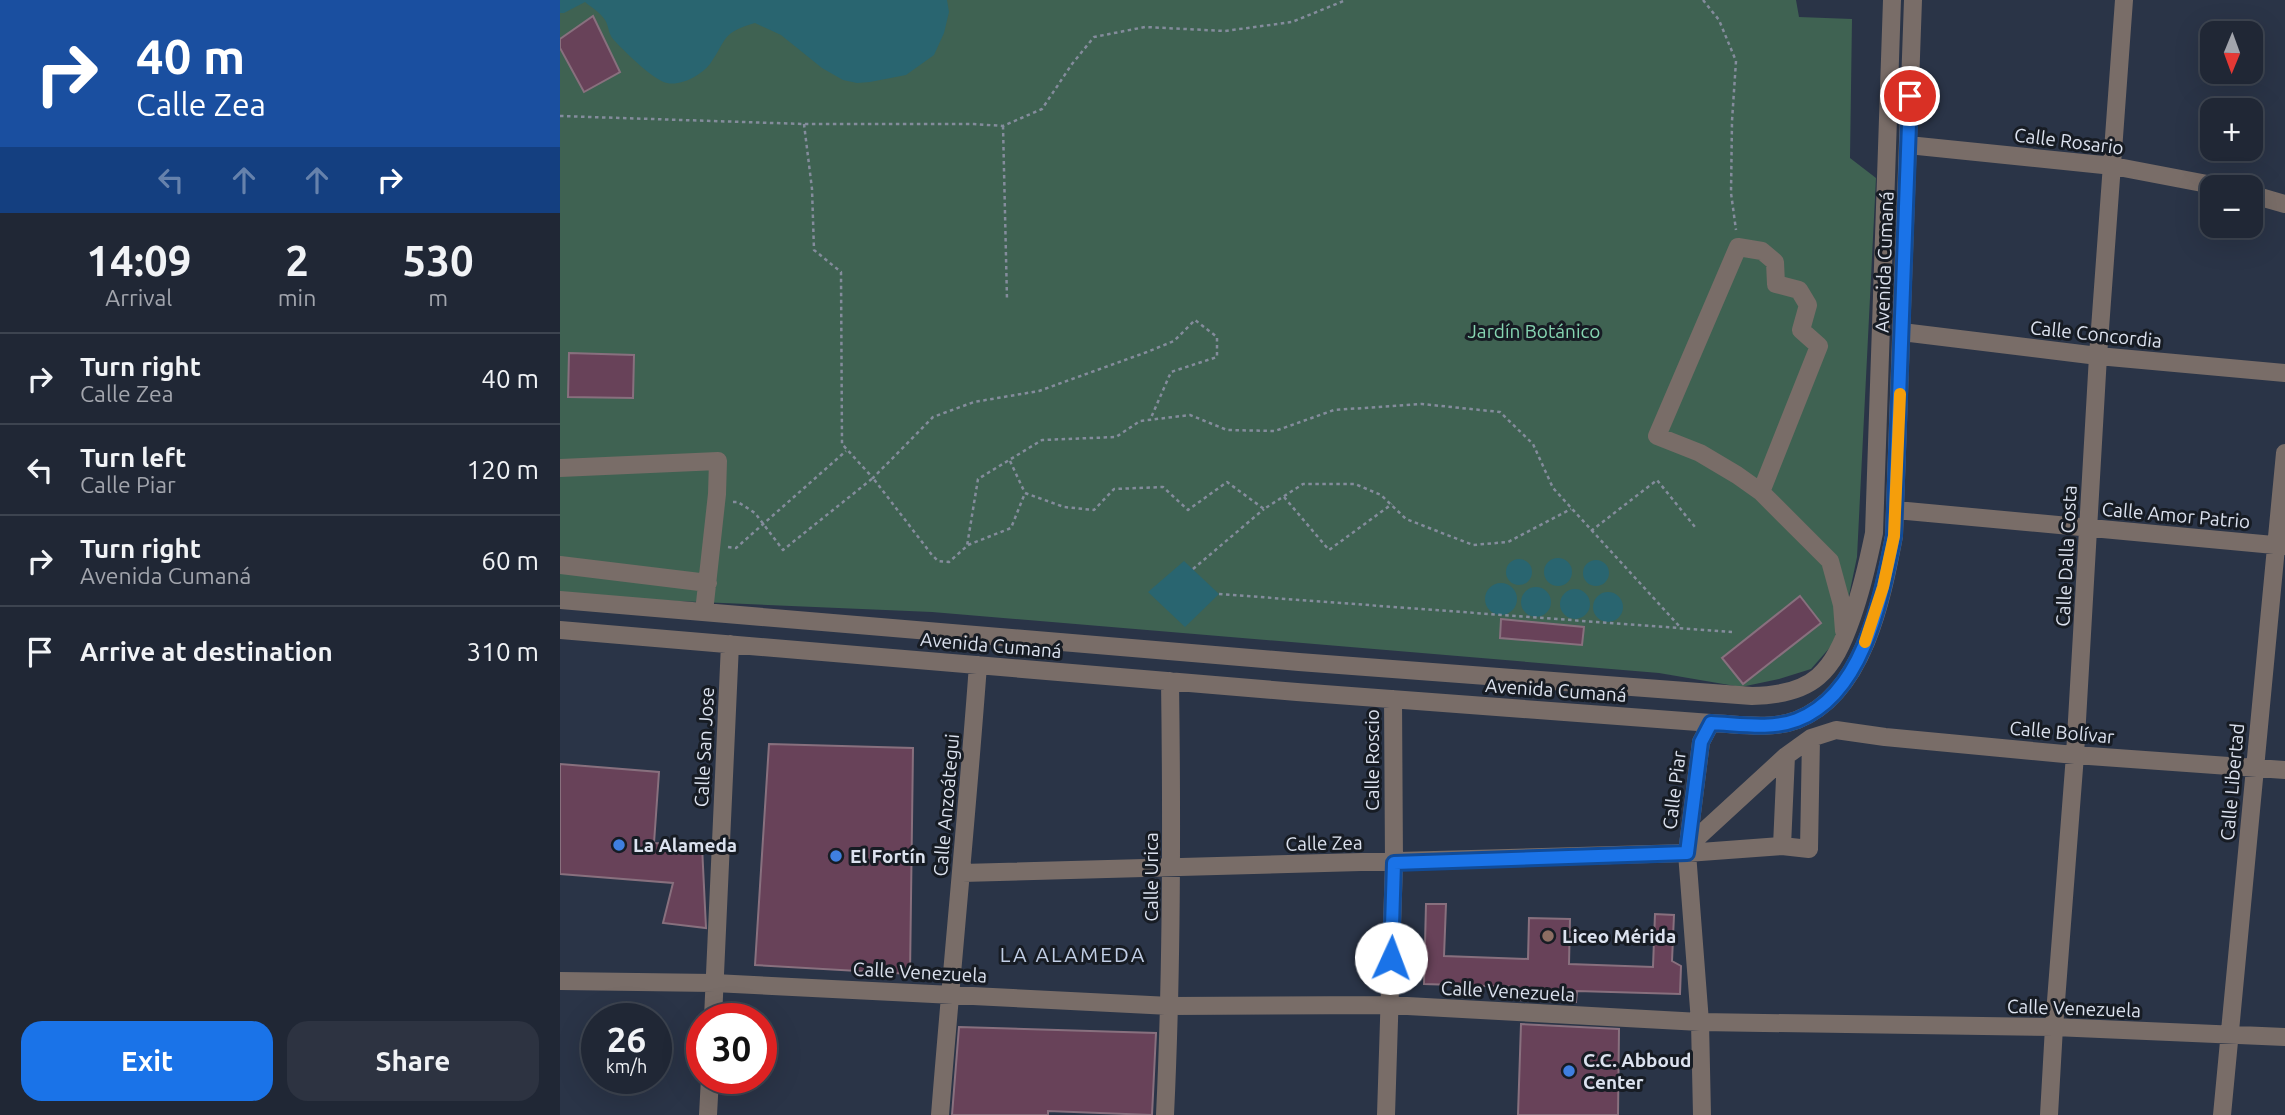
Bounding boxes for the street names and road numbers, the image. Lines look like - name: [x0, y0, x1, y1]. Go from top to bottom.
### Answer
- street label: Calle Rosario: [2013, 123, 2125, 159]
- street label: Avenida Cumaná: [1871, 191, 1897, 333]
- street label: Calle Concordia: [2029, 316, 2163, 352]
- street label: Calle Dalla Costa: [2051, 485, 2081, 627]
- street label: Calle Amor Patrio: [2101, 498, 2251, 532]
- street label: Avenida Cumaná: [919, 628, 1063, 662]
- street label: Avenida Cumaná: [1485, 674, 1627, 706]
- street label: Calle San Jose: [690, 686, 718, 808]
- street label: Calle Roscio: [1361, 709, 1383, 811]
- street label: Calle Bolívar: [2009, 716, 2115, 748]
- street label: Calle Libertad: [2216, 722, 2248, 842]
- street label: Calle Anzoátegui: [929, 733, 963, 877]
- street label: Calle Piar: [1658, 749, 1690, 831]
- street label: Calle Zea: [1285, 831, 1363, 855]
- street label: Calle Urica: [1140, 832, 1162, 922]
- street label: Calle Venezuela: [852, 958, 988, 986]
- street label: Calle Venezuela: [1440, 977, 1576, 1005]
- street label: Calle Venezuela: [2007, 995, 2141, 1021]

